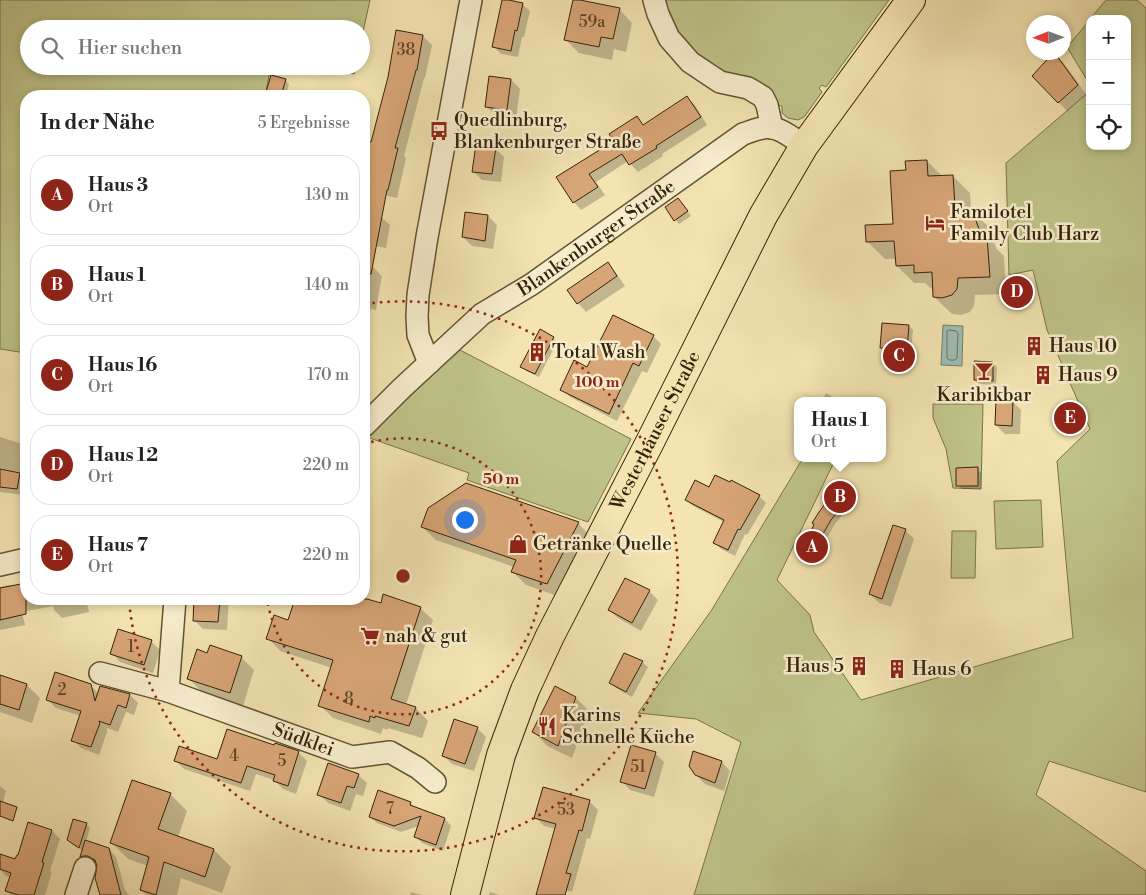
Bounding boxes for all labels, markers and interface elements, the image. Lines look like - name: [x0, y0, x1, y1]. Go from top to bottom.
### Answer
- house number: 59a: [579, 12, 606, 32]
- north arrow: [1026, 15, 1071, 60]
- map controls: [1086, 15, 1131, 150]
- button: +: [1086, 15, 1131, 60]
- search box: [20, 20, 370, 75]
- icon: search: [38, 34, 66, 62]
- text: Hier suchen: [78, 36, 182, 60]
- house number: 38: [397, 40, 416, 60]
- button: −: [1086, 60, 1131, 105]
- button: locate: [1086, 105, 1131, 150]
- place label: Quedlinburg, Blankenburger Straße: [453, 108, 641, 154]
- text: In der Nähe: [40, 110, 155, 136]
- text: 5 Ergebnisse: [258, 113, 350, 133]
- bus stop icon: Quedlinburg, Blankenburger Straße: [428, 120, 450, 142]
- text: Haus 3: [88, 173, 148, 197]
- street label: Blankenburger Straße: [512, 174, 680, 302]
- text: A: [51, 185, 63, 205]
- text: 130 m: [305, 185, 349, 205]
- text: Ort: [88, 197, 114, 217]
- place label: Familotel Family Club Harz: [950, 200, 1099, 246]
- hotel icon: Familotel Family Club Harz: [924, 212, 946, 234]
- text: Haus 1: [88, 263, 146, 287]
- pin: D: [1001, 273, 1033, 311]
- text: B: [51, 275, 63, 295]
- text: 140 m: [305, 275, 349, 295]
- text: Ort: [88, 287, 114, 307]
- place label: Haus 10: [1049, 334, 1117, 358]
- building icon: Haus 10: [1023, 335, 1045, 357]
- pin: C: [883, 337, 915, 375]
- place label: Total Wash: [552, 340, 646, 364]
- building icon: Total Wash: [526, 341, 548, 363]
- street label: Westerhäuser Straße: [604, 347, 706, 515]
- text: Haus 16: [88, 353, 157, 377]
- bar icon: Karibikbar: [973, 360, 995, 382]
- place label: Haus 9: [1058, 363, 1117, 387]
- building icon: Haus 9: [1032, 364, 1054, 386]
- text: C: [51, 365, 63, 385]
- text: 170 m: [307, 365, 349, 385]
- text: 100 m: [575, 373, 620, 392]
- text: Ort: [88, 377, 114, 397]
- place label: Karibikbar: [937, 383, 1031, 407]
- popup: [794, 397, 886, 462]
- pin: E: [1054, 399, 1086, 437]
- text: Haus 1: [811, 408, 869, 432]
- text: Ort: [811, 432, 837, 452]
- text: Haus 12: [88, 443, 158, 467]
- text: D: [51, 455, 63, 475]
- text: 220 m: [303, 455, 349, 475]
- text: Ort: [88, 467, 114, 487]
- text: 50 m: [483, 470, 519, 489]
- pin: B: [824, 478, 856, 516]
- your location: [452, 507, 478, 533]
- pin: A: [796, 528, 828, 566]
- place label: Getränke Quelle: [533, 532, 672, 556]
- text: Haus 7: [88, 533, 148, 557]
- shop icon: Getränke Quelle: [507, 533, 529, 555]
- text: E: [51, 545, 63, 565]
- text: 220 m: [303, 545, 349, 565]
- text: Ort: [88, 557, 114, 577]
- centre of rings: [394, 567, 412, 585]
- place label: nah & gut: [385, 624, 468, 648]
- supermarket icon: nah & gut: [359, 625, 381, 647]
- house number: 1: [128, 637, 135, 657]
- place label: Haus 5: [786, 654, 844, 678]
- building icon: Haus 5: [848, 655, 870, 677]
- place label: Haus 6: [912, 657, 971, 681]
- building icon: Haus 6: [886, 658, 908, 680]
- house number: 2: [57, 680, 67, 700]
- house number: 8: [344, 689, 354, 709]
- place label: Karins Schnelle Küche: [562, 703, 695, 749]
- restaurant icon: Karins Schnelle Küche: [536, 715, 558, 737]
- street label: Südklei: [269, 717, 337, 762]
- house number: 4: [229, 746, 239, 766]
- house number: 5: [278, 751, 287, 771]
- house number: 51: [630, 757, 646, 777]
- house number: 7: [386, 799, 394, 819]
- house number: 53: [557, 800, 575, 820]

